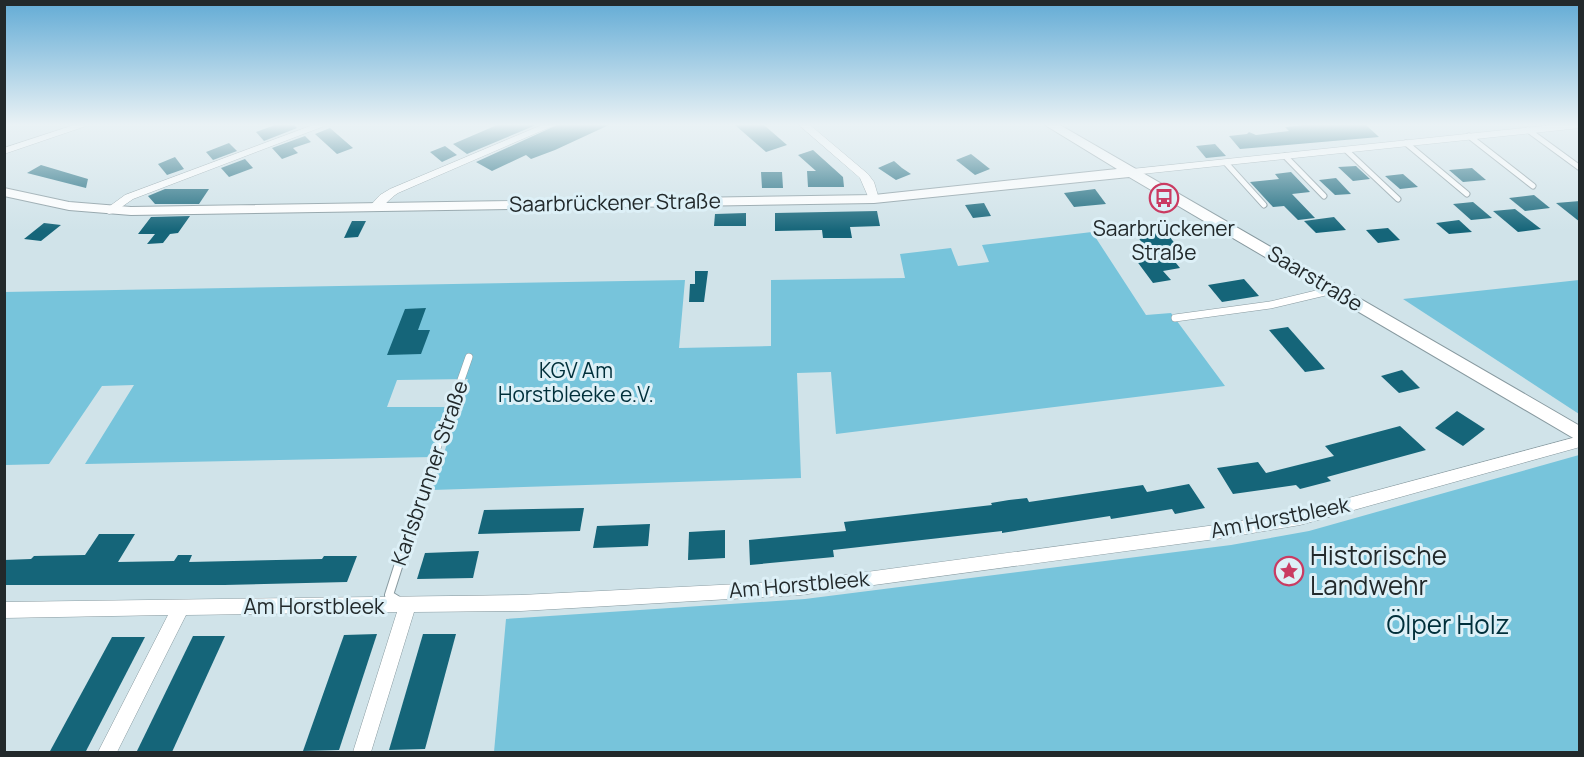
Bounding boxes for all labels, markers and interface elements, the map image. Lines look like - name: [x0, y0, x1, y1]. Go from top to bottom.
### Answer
- bus stop icon: Saarbrückener Straße: [1148, 182, 1180, 214]
- street label: Saarbrückener Straße: [509, 186, 721, 218]
- place label: Saarbrückener Straße: [1093, 214, 1236, 266]
- street label: Saarstraße: [1263, 239, 1368, 318]
- park label: KGV Am Horstbleeke e.V.: [498, 356, 654, 408]
- street label: Karlsbrunner Straße: [384, 376, 474, 569]
- street label: Am Horstbleek: [1208, 490, 1352, 544]
- place label: Historische Landwehr: [1310, 537, 1447, 603]
- place icon: Historische Landwehr: [1273, 555, 1305, 587]
- street label: Am Horstbleek: [727, 564, 871, 604]
- street label: Am Horstbleek: [244, 592, 385, 620]
- park label: Ölper Holz: [1386, 606, 1510, 642]

